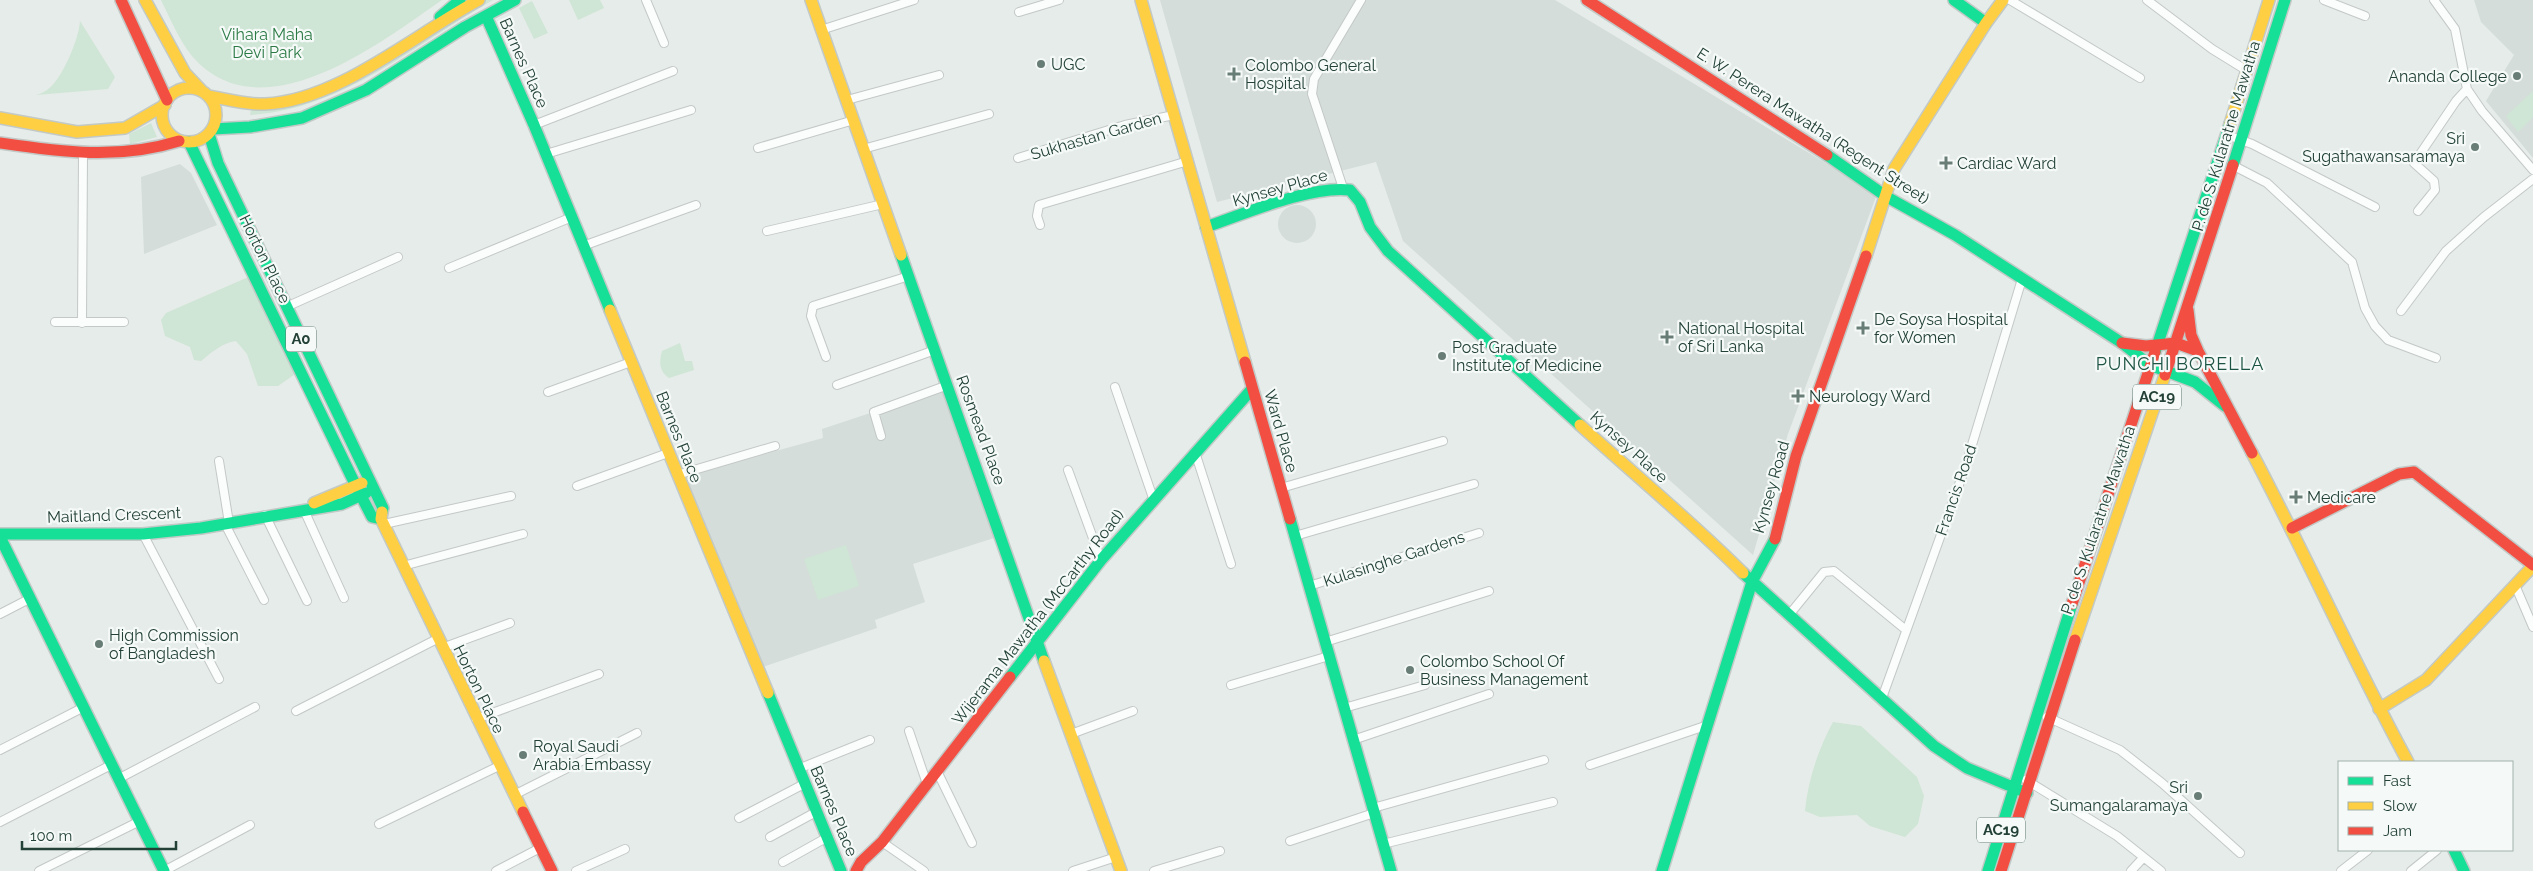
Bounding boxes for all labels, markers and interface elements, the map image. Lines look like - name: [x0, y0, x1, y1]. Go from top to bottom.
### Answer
- street label: Barnes Place: [496, 15, 552, 111]
- park label: Vihara Maha Devi Park: [221, 25, 313, 62]
- street label: P. de S. Kularatne Mawatha: [2188, 38, 2264, 234]
- street label: E. W. Perera Mawatha (Regent Street): [1693, 44, 1933, 208]
- place label: UGC: [1051, 55, 1086, 74]
- place label: Colombo General Hospital: [1245, 56, 1376, 93]
- marker: UGC: [1035, 58, 1047, 70]
- marker: Colombo General Hospital: [1227, 67, 1241, 81]
- place label: Ananda College: [2388, 67, 2507, 86]
- marker: Ananda College: [2511, 70, 2523, 82]
- street label: Sukhastan Garden: [1028, 108, 1164, 164]
- place label: Sri Sugathawansaramaya: [2302, 129, 2465, 166]
- marker: Sri Sugathawansaramaya: [2469, 141, 2481, 153]
- place label: Cardiac Ward: [1957, 154, 2057, 173]
- marker: Cardiac Ward: [1939, 156, 1953, 170]
- street label: Kynsey Place: [1230, 165, 1330, 211]
- street label: Horton Place: [235, 212, 295, 306]
- place label: De Soysa Hospital for Women: [1874, 310, 2008, 347]
- place label: National Hospital of Sri Lanka: [1678, 319, 1805, 356]
- marker: De Soysa Hospital for Women: [1856, 321, 1870, 335]
- road number: A0: [286, 326, 316, 352]
- marker: National Hospital of Sri Lanka: [1660, 330, 1674, 344]
- place label: Post Graduate Institute of Medicine: [1452, 338, 1602, 375]
- marker: Post Graduate Institute of Medicine: [1436, 350, 1448, 362]
- district label: PUNCHI BORELLA: [2096, 353, 2264, 374]
- street label: Rosmead Place: [952, 373, 1010, 487]
- road number: AC19: [2133, 384, 2181, 410]
- street label: Ward Place: [1260, 387, 1302, 475]
- place label: Neurology Ward: [1809, 387, 1931, 406]
- street label: Barnes Place: [652, 389, 706, 485]
- marker: Neurology Ward: [1791, 389, 1805, 403]
- street label: Kynsey Place: [1586, 407, 1672, 487]
- street label: P. de S. Kularatne Mawatha: [2057, 423, 2139, 617]
- street label: Kynsey Road: [1749, 439, 1793, 535]
- street label: Francis Road: [1932, 442, 1980, 538]
- place label: Medicare: [2307, 488, 2376, 507]
- marker: Medicare: [2289, 490, 2303, 504]
- street label: Maitland Crescent: [47, 503, 182, 527]
- street label: Wijerama Mawatha (McCarthy Road): [948, 506, 1128, 728]
- street label: Kulasinghe Gardens: [1321, 527, 1467, 591]
- place label: High Commission of Bangladesh: [109, 626, 239, 663]
- marker: High Commission of Bangladesh: [93, 638, 105, 650]
- street label: Horton Place: [449, 642, 509, 736]
- place label: Colombo School Of Business Management: [1420, 652, 1589, 689]
- marker: Colombo School Of Business Management: [1404, 664, 1416, 676]
- place label: Royal Saudi Arabia Embassy: [533, 737, 652, 774]
- marker: Royal Saudi Arabia Embassy: [517, 749, 529, 761]
- legend: [2338, 761, 2513, 851]
- street label: Barnes Place: [806, 763, 862, 859]
- text: Fast: [2383, 772, 2411, 790]
- place label: Sri Sumangalaramaya: [2050, 778, 2188, 815]
- marker: Sri Sumangalaramaya: [2192, 790, 2204, 802]
- text: Slow: [2383, 797, 2417, 815]
- scale bar: [22, 818, 176, 850]
- road number: AC19: [1977, 818, 2025, 842]
- text: Jam: [2383, 822, 2412, 840]
- text: 100 m: [30, 827, 72, 845]

